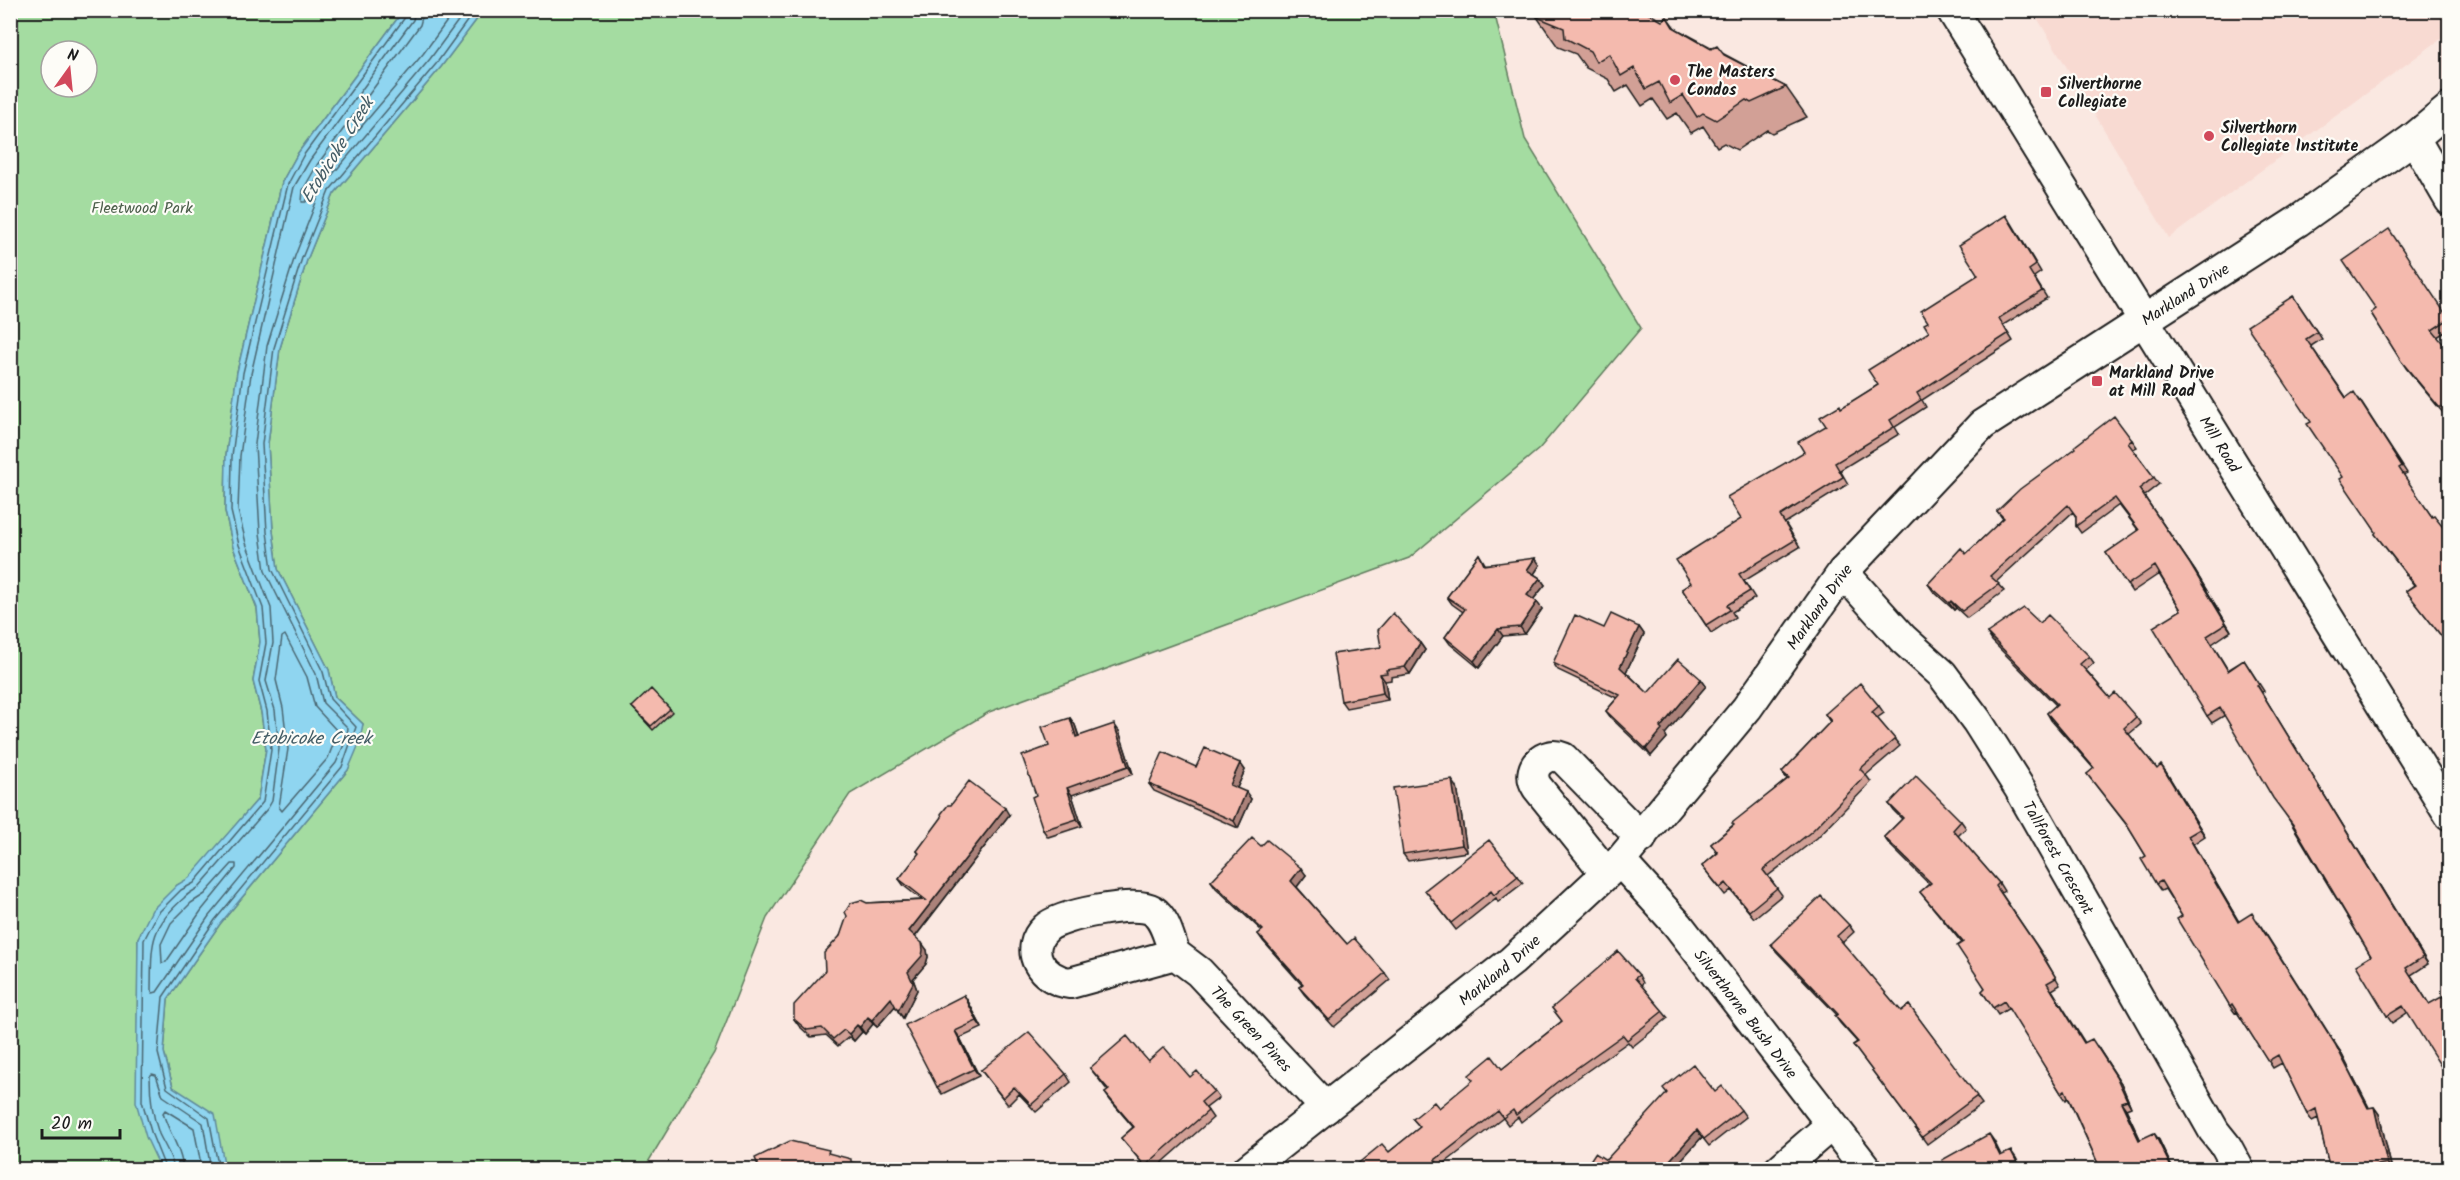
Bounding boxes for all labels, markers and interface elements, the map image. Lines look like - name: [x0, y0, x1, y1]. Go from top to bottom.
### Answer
- north arrow: [39, 39, 99, 99]
- text: N: [64, 43, 81, 69]
- place label: The Masters Condos: [1687, 60, 1775, 103]
- place label: Silverthorne Collegiate: [2058, 72, 2142, 115]
- marker: The Masters Condos: [1668, 73, 1682, 87]
- marker: Silverthorne Collegiate: [2039, 85, 2053, 99]
- water label: Etobicoke Creek: [294, 90, 384, 210]
- place label: Silverthorn Collegiate Institute: [2221, 116, 2359, 159]
- marker: Silverthorn Collegiate Institute: [2202, 129, 2216, 143]
- park label: Fleetwood Park: [91, 196, 193, 221]
- street label: Markland Drive: [2137, 257, 2235, 333]
- place label: Markland Drive at Mill Road: [2109, 361, 2214, 404]
- marker: Markland Drive at Mill Road: [2090, 374, 2104, 388]
- street label: Mill Road: [2192, 411, 2247, 479]
- street label: Markland Drive: [1781, 558, 1859, 656]
- water label: Etobicoke Creek: [251, 725, 374, 754]
- street label: Tallforest Crescent: [2015, 797, 2100, 920]
- street label: Markland Drive: [1453, 929, 1547, 1013]
- street label: Silverthorne Bush Drive: [1687, 944, 1803, 1085]
- street label: The Green Pines: [1204, 981, 1298, 1079]
- scale bar: [42, 1102, 120, 1140]
- text: 20 m: [51, 1110, 92, 1139]

